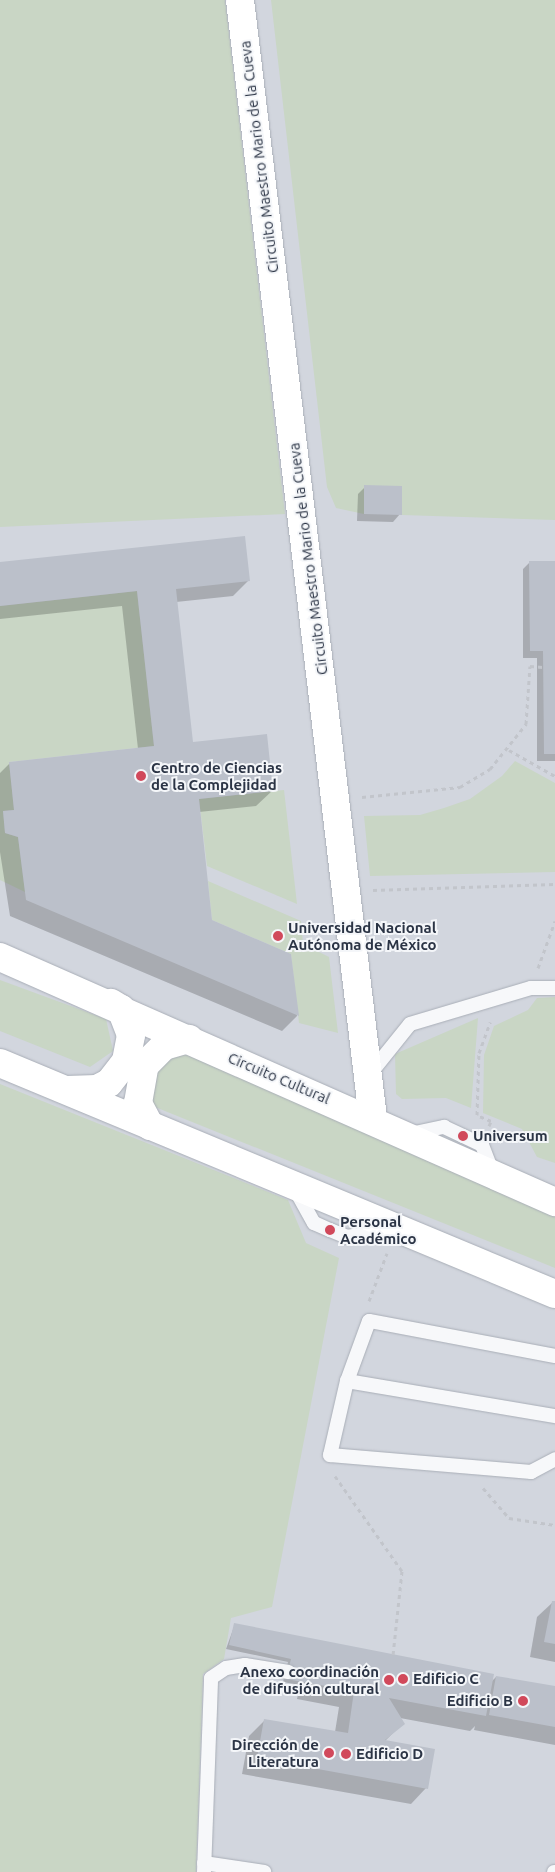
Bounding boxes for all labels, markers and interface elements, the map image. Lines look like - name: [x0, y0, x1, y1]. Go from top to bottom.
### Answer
- street label: Circuito Maestro Mario de la Cueva: [236, 40, 282, 274]
- street label: Circuito Maestro Mario de la Cueva: [285, 442, 331, 676]
- place label: Centro de Ciencias de la Complejidad: [151, 758, 282, 793]
- marker: Centro de Ciencias de la Complejidad: [135, 770, 147, 782]
- place label: Universidad Nacional Autónoma de México: [288, 918, 437, 953]
- marker: Universidad Nacional Autónoma de México: [272, 930, 284, 942]
- street label: Circuito Cultural: [225, 1048, 333, 1108]
- place label: Universum: [473, 1127, 548, 1145]
- marker: Universum: [457, 1130, 469, 1142]
- place label: Personal Académico: [340, 1212, 416, 1247]
- marker: Personal Académico: [324, 1224, 336, 1236]
- place label: Anexo coordinación de difusión cultural: [240, 1662, 379, 1697]
- place label: Edificio C: [413, 1670, 479, 1688]
- marker: Edificio C: [397, 1673, 409, 1685]
- marker: Anexo coordinación de difusión cultural: [383, 1674, 395, 1686]
- place label: Edificio B: [447, 1692, 513, 1710]
- marker: Edificio B: [517, 1695, 529, 1707]
- place label: Dirección de Literatura: [232, 1735, 319, 1770]
- place label: Edificio D: [356, 1745, 423, 1763]
- marker: Dirección de Literatura: [323, 1747, 335, 1759]
- marker: Edificio D: [340, 1748, 352, 1760]

